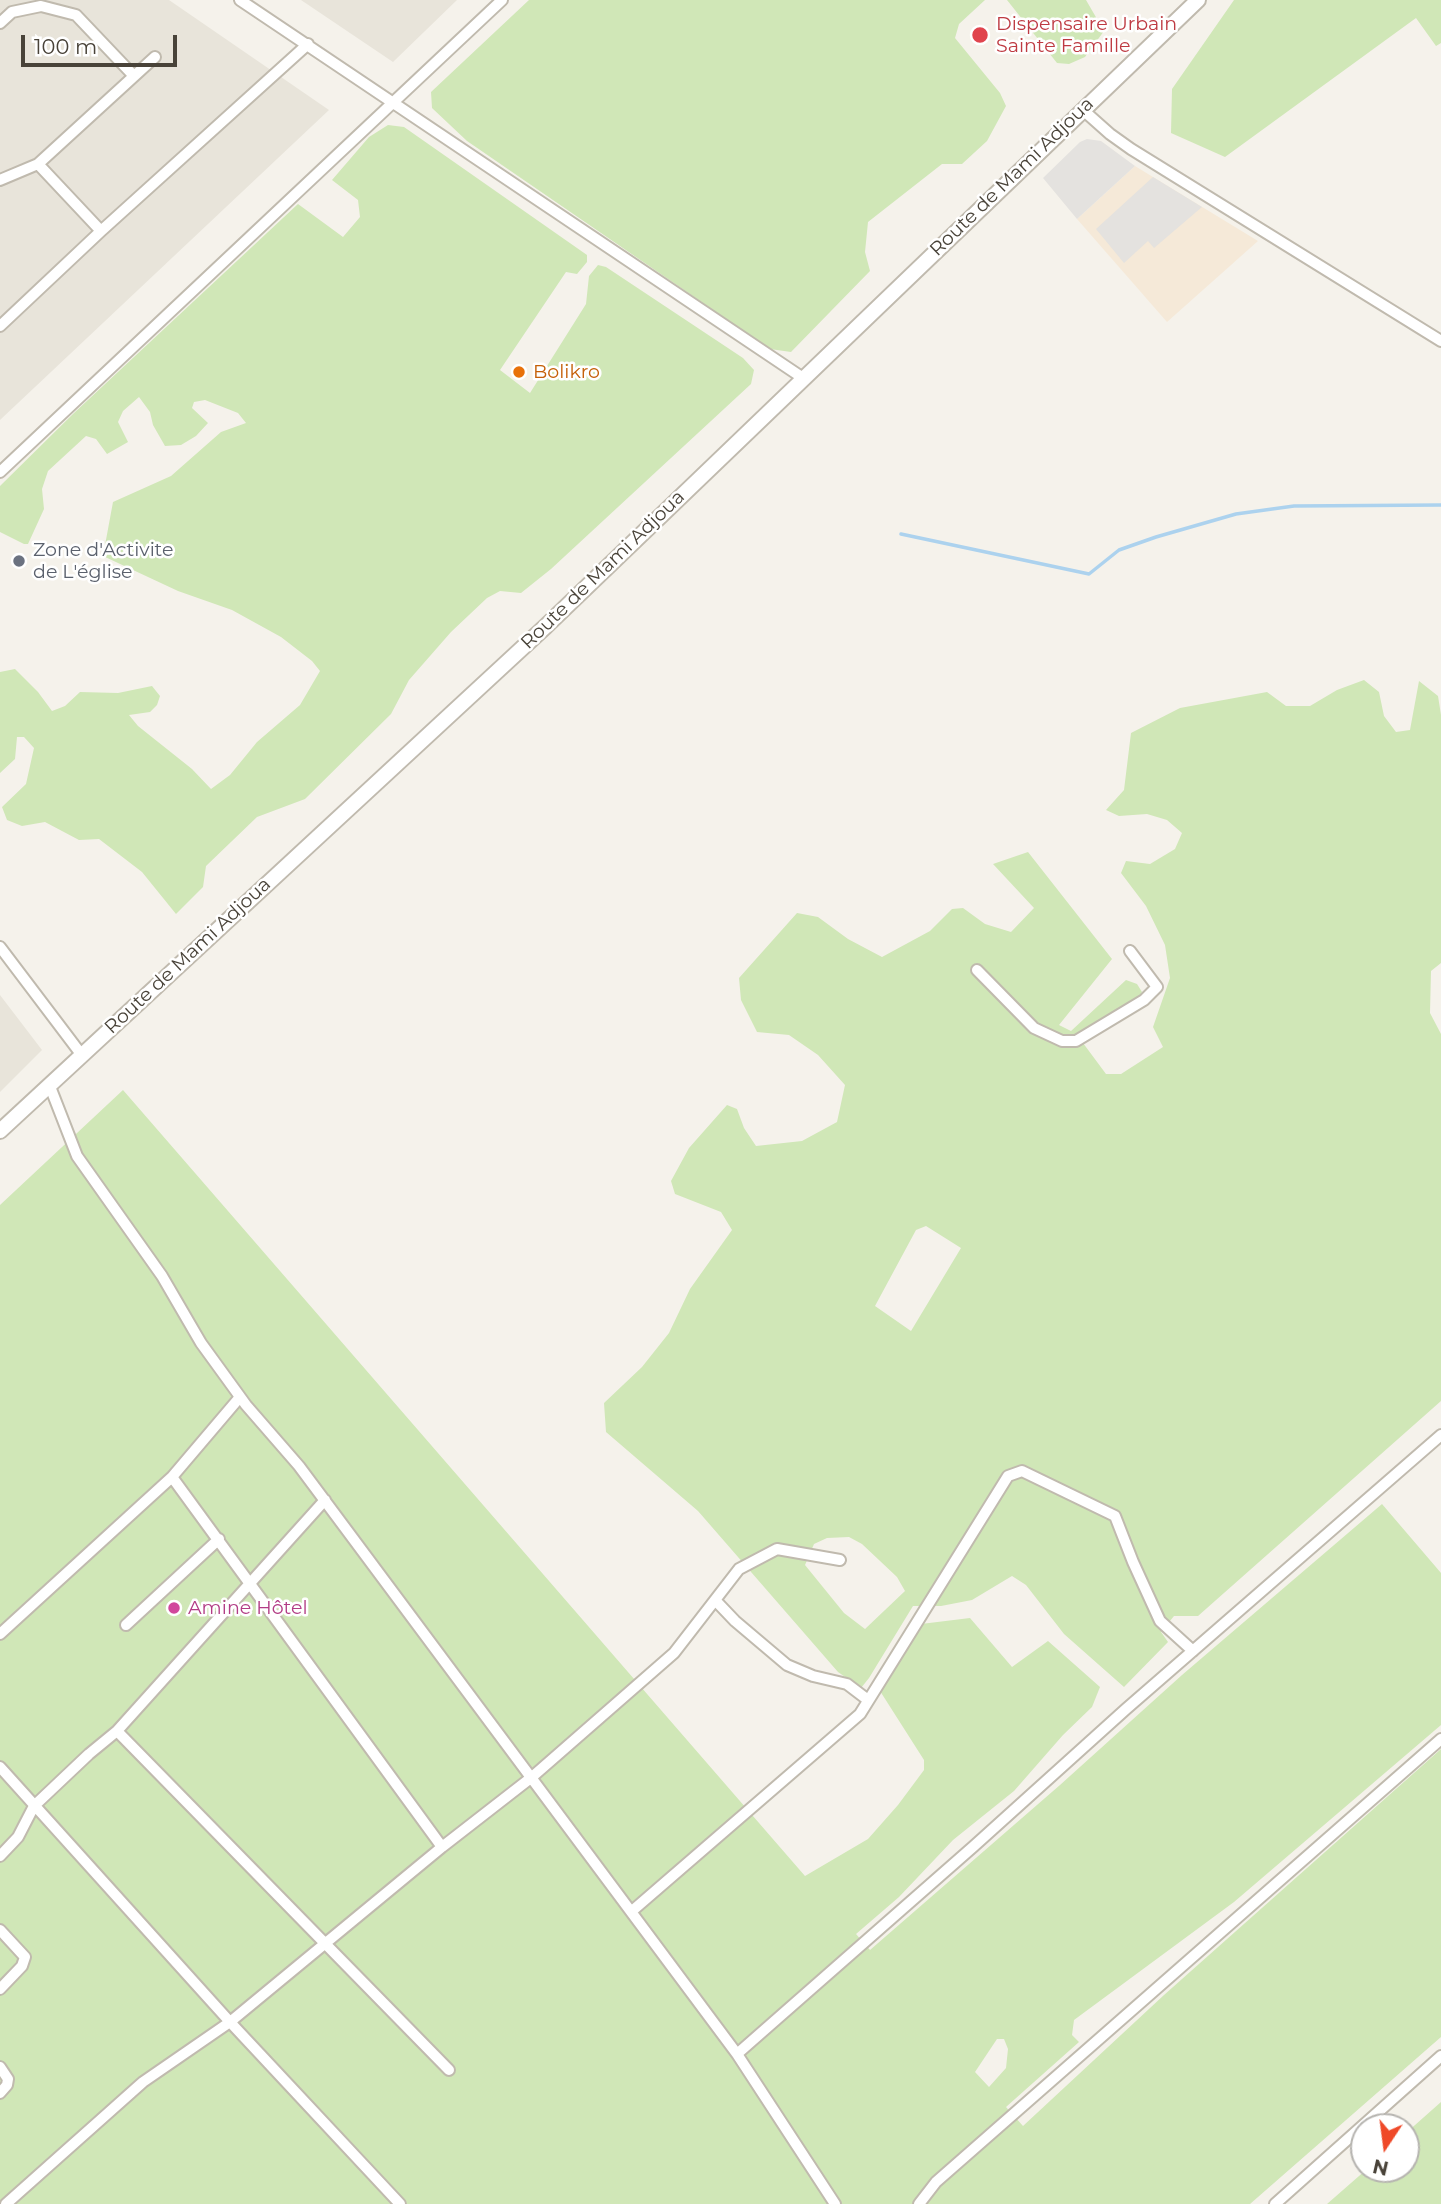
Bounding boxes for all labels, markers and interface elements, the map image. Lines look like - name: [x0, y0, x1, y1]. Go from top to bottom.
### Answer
- place label: Dispensaire Urbain Sainte Famille: [996, 13, 1177, 57]
- scale bar: [24, 21, 180, 65]
- marker: Dispensaire Urbain Sainte Famille: [970, 25, 990, 45]
- text: 100 m: [34, 34, 97, 59]
- street label: Route de Mami Adjoua: [925, 93, 1099, 261]
- place label: Bolikro: [533, 361, 600, 383]
- marker: Bolikro: [511, 364, 527, 380]
- street label: Route de Mami Adjoua: [516, 486, 690, 654]
- place label: Zone d'Activite de L'église: [33, 539, 173, 583]
- marker: Zone d'Activite de L'église: [11, 553, 27, 569]
- street label: Route de Mami Adjoua: [100, 873, 276, 1039]
- place label: Amine Hôtel: [188, 1597, 307, 1619]
- marker: Amine Hôtel: [166, 1600, 182, 1616]
- north arrow: [1350, 2113, 1420, 2183]
- text: N: [1371, 2154, 1391, 2180]

